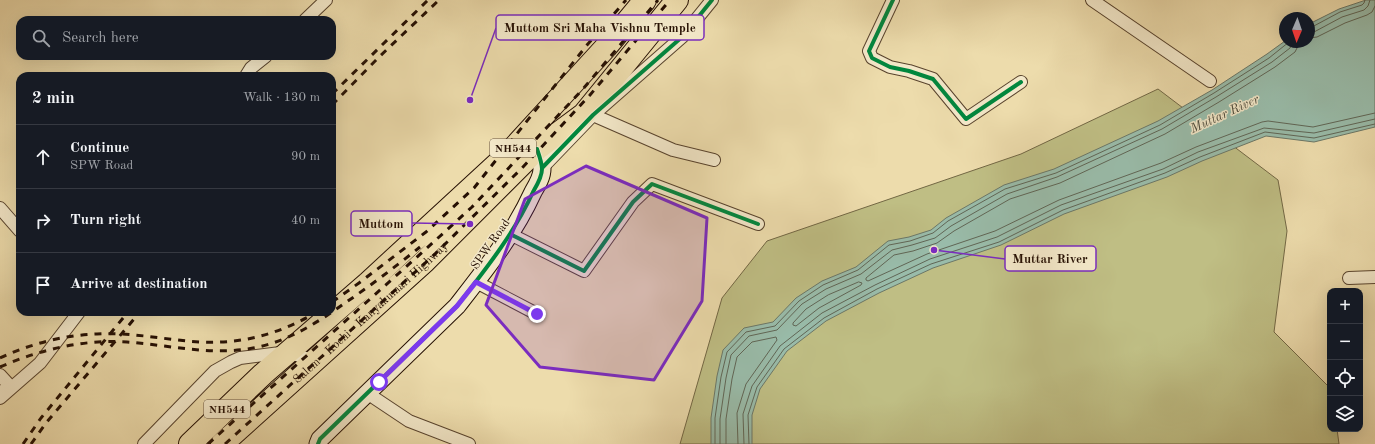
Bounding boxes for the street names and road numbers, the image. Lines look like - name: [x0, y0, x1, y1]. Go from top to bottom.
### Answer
- road number: NH544: [490, 139, 536, 157]
- street label: SPW Road: [469, 217, 513, 272]
- street label: Salem - Kochi - Kanyakumari Highway: [291, 240, 451, 386]
- road number: NH544: [204, 400, 250, 418]

